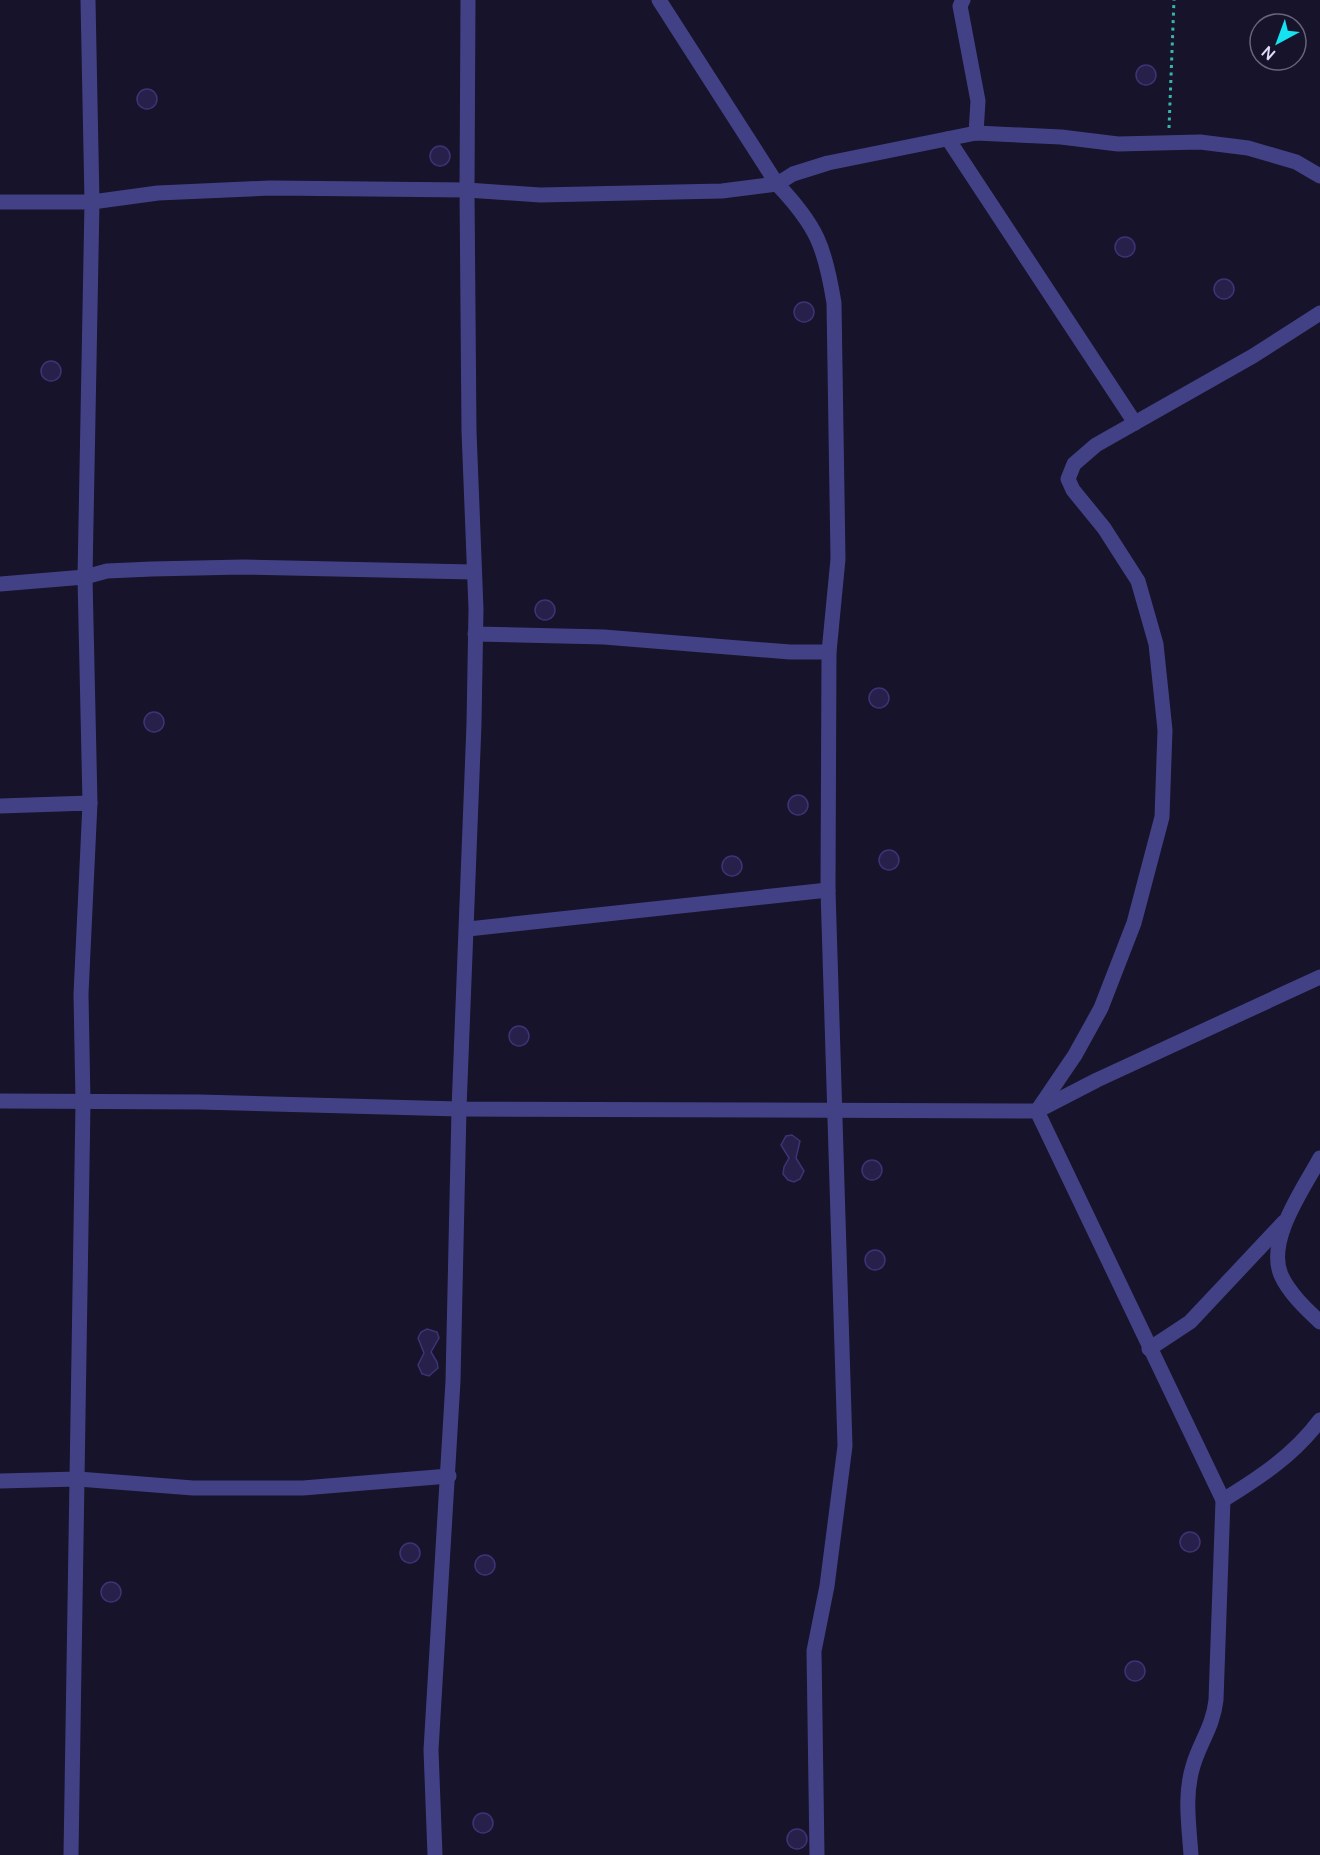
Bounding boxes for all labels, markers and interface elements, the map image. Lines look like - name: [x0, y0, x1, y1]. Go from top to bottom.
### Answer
- north arrow: [1248, 12, 1308, 72]
- text: N: [1257, 41, 1280, 65]

